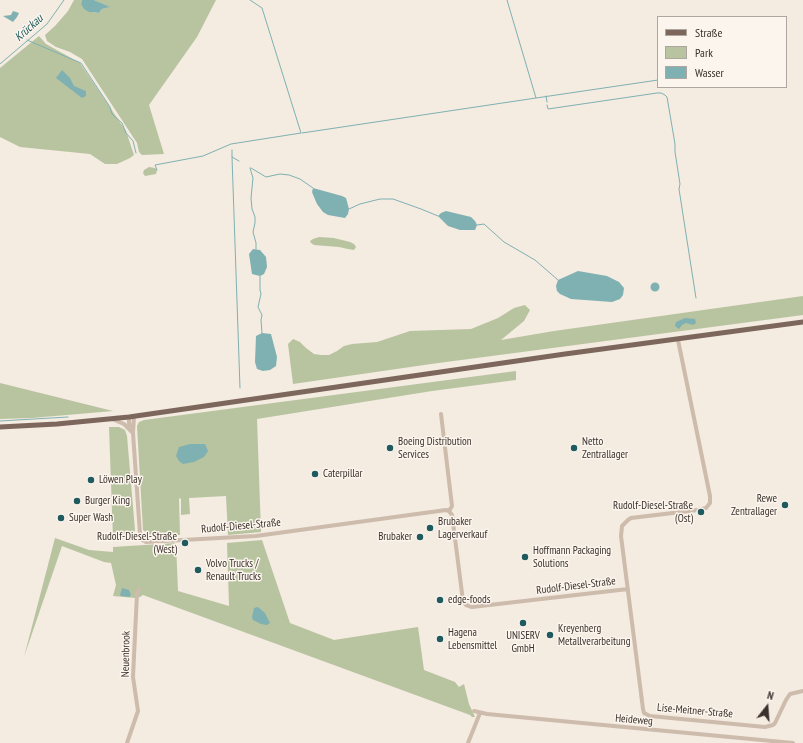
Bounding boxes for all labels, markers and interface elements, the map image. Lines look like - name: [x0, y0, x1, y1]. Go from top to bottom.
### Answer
- water label: Krückau: [12, 12, 46, 44]
- legend: [657, 16, 787, 88]
- text: Straße: [695, 25, 722, 40]
- text: Park: [695, 45, 713, 60]
- text: Wasser: [695, 65, 724, 80]
- place label: Boeing Distribution Services: [398, 435, 472, 461]
- place label: Netto Zentrallager: [582, 435, 628, 461]
- marker: Boeing Distribution Services: [385, 443, 395, 453]
- marker: Netto Zentrallager: [569, 443, 579, 453]
- place label: Caterpillar: [323, 467, 363, 481]
- marker: Caterpillar: [310, 469, 320, 479]
- place label: Löwen Play: [99, 473, 142, 487]
- marker: Löwen Play: [86, 475, 96, 485]
- place label: Rewe Zentrallager: [731, 492, 777, 518]
- place label: Burger King: [85, 494, 130, 508]
- marker: Burger King: [72, 496, 82, 506]
- place label: Rudolf-Diesel-Straße (Ost): [613, 499, 693, 525]
- marker: Rewe Zentrallager: [780, 500, 790, 510]
- marker: Rudolf-Diesel-Straße (Ost): [696, 507, 706, 517]
- place label: Super Wash: [69, 511, 113, 525]
- marker: Super Wash: [56, 513, 66, 523]
- place label: Brubaker Lagerverkauf: [438, 515, 487, 541]
- street label: Rudolf-Diesel-Straße: [201, 516, 281, 536]
- marker: Brubaker Lagerverkauf: [425, 523, 435, 533]
- place label: Rudolf-Diesel-Straße (West): [97, 530, 177, 556]
- place label: Brubaker: [378, 530, 412, 544]
- marker: Brubaker: [415, 532, 425, 542]
- marker: Rudolf-Diesel-Straße (West): [180, 538, 190, 548]
- place label: Hoffmann Packaging Solutions: [533, 544, 611, 570]
- marker: Hoffmann Packaging Solutions: [520, 552, 530, 562]
- place label: Volvo Trucks / Renault Trucks: [206, 557, 261, 583]
- marker: Volvo Trucks / Renault Trucks: [193, 565, 203, 575]
- street label: Rudolf-Diesel-Straße: [536, 575, 616, 597]
- place label: edge-foods: [448, 593, 491, 607]
- marker: edge-foods: [435, 595, 445, 605]
- marker: UNISERV GmbH: [518, 618, 528, 628]
- place label: Kreyenberg Metallverarbeitung: [558, 622, 630, 648]
- place label: Hagena Lebensmittel: [448, 626, 497, 652]
- place label: UNISERV GmbH: [506, 629, 540, 655]
- marker: Kreyenberg Metallverarbeitung: [545, 630, 555, 640]
- street label: Neuenbrook: [119, 631, 133, 677]
- marker: Hagena Lebensmittel: [435, 634, 445, 644]
- north arrow: [747, 687, 787, 727]
- text: N: [766, 688, 775, 703]
- street label: Lise-Meitner-Straße: [657, 701, 733, 721]
- street label: Heideweg: [615, 712, 653, 728]

